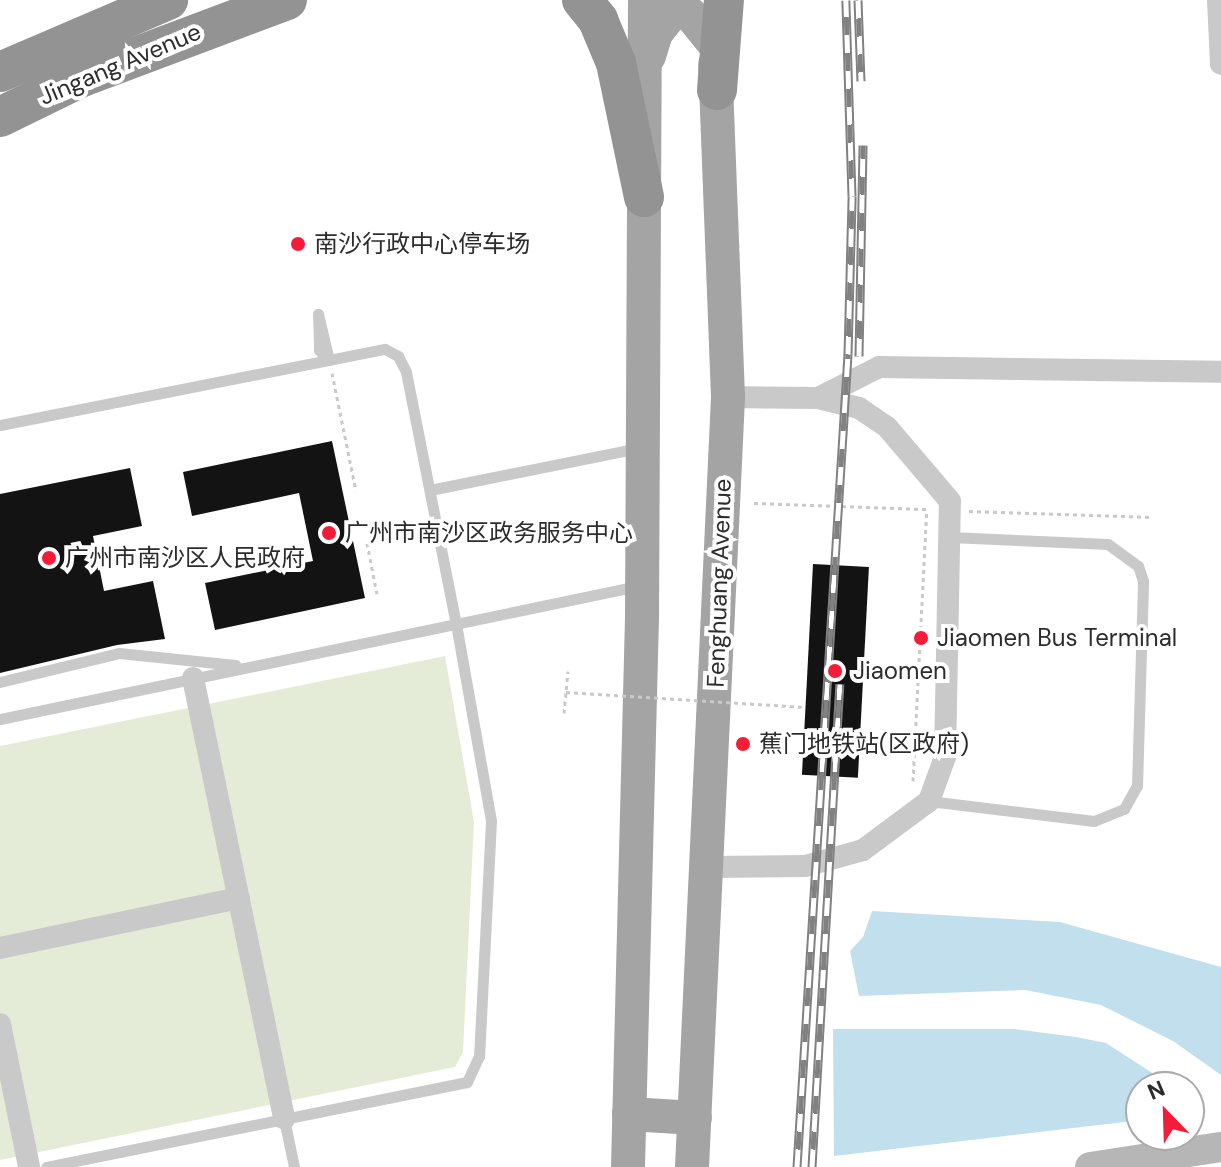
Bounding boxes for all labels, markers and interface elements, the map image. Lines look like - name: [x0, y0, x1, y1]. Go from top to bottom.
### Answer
- street label: Jingang Avenue: [35, 17, 205, 111]
- place label: 南沙行政中心停车场: [314, 230, 530, 258]
- marker: 南沙行政中心停车场: [289, 235, 307, 253]
- street label: Fenghuang Avenue: [701, 478, 737, 688]
- place label: 广州市南沙区政务服务中心: [345, 519, 633, 547]
- marker: 广州市南沙区政务服务中心: [320, 524, 338, 542]
- place label: 广州市南沙区人民政府: [65, 544, 305, 572]
- marker: 广州市南沙区人民政府: [40, 549, 58, 567]
- place label: Jiaomen Bus Terminal: [937, 624, 1177, 652]
- marker: Jiaomen Bus Terminal: [912, 629, 930, 647]
- place label: Jiaomen: [853, 657, 947, 685]
- marker: Jiaomen: [824, 660, 846, 682]
- place label: 蕉门地铁站(区政府): [759, 730, 969, 758]
- marker: 蕉门地铁站(区政府): [734, 735, 752, 753]
- north arrow: [1125, 1071, 1205, 1151]
- text: N: [1143, 1074, 1169, 1107]

